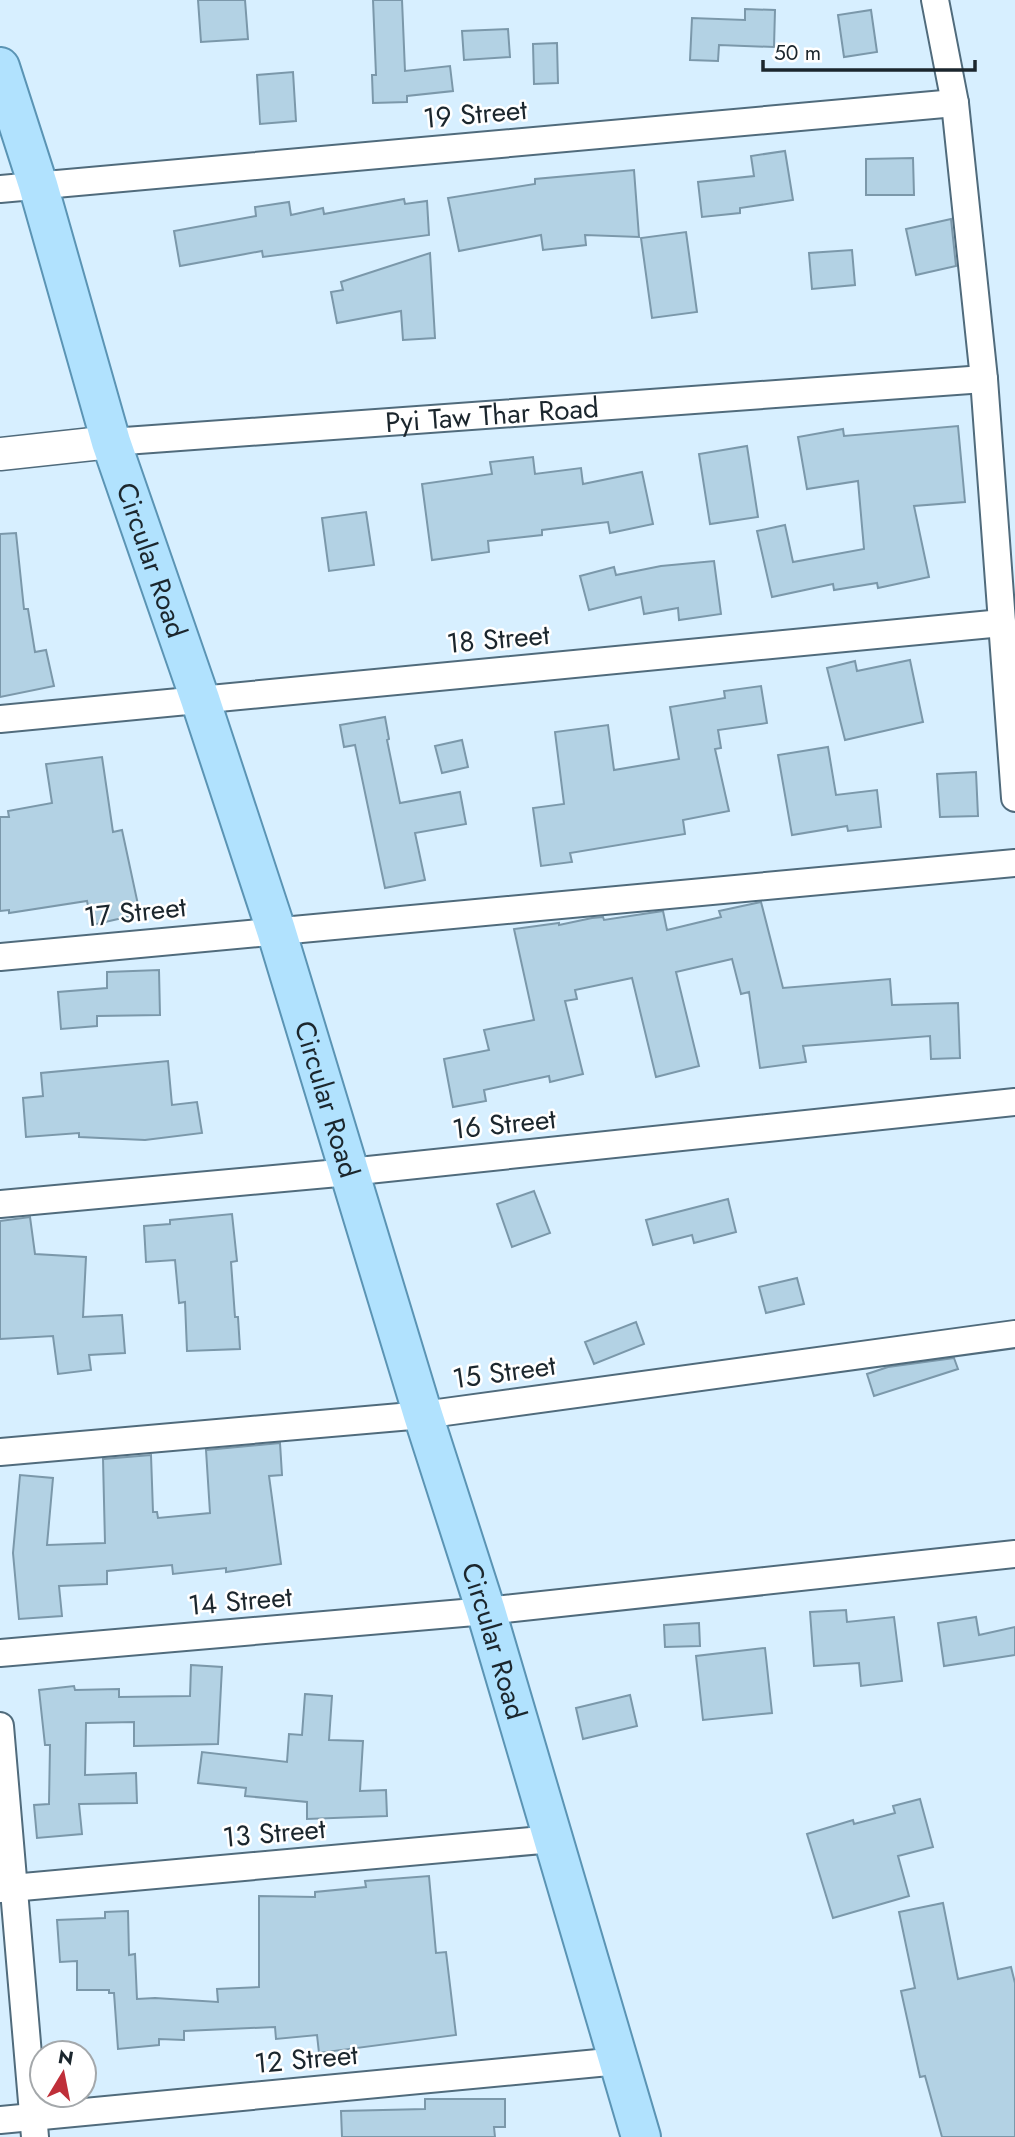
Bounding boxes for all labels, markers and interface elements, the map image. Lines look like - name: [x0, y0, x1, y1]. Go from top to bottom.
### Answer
- scale bar: [763, 28, 975, 72]
- text: 50 m: [774, 38, 821, 68]
- street label: 19 Street: [421, 89, 529, 139]
- street label: Pyi Taw Thar Road: [384, 386, 600, 443]
- street label: Circular Road: [106, 477, 198, 643]
- street label: 18 Street: [445, 614, 551, 664]
- street label: 17 Street: [82, 886, 188, 938]
- street label: Circular Road: [284, 1016, 370, 1183]
- street label: 16 Street: [450, 1098, 558, 1150]
- street label: 15 Street: [450, 1344, 558, 1400]
- street label: Circular Road: [451, 1557, 537, 1724]
- street label: 14 Street: [186, 1576, 294, 1626]
- street label: 13 Street: [221, 1808, 327, 1858]
- street label: 12 Street: [253, 2034, 360, 2084]
- north arrow: [28, 2039, 98, 2109]
- text: N: [56, 2043, 76, 2072]

